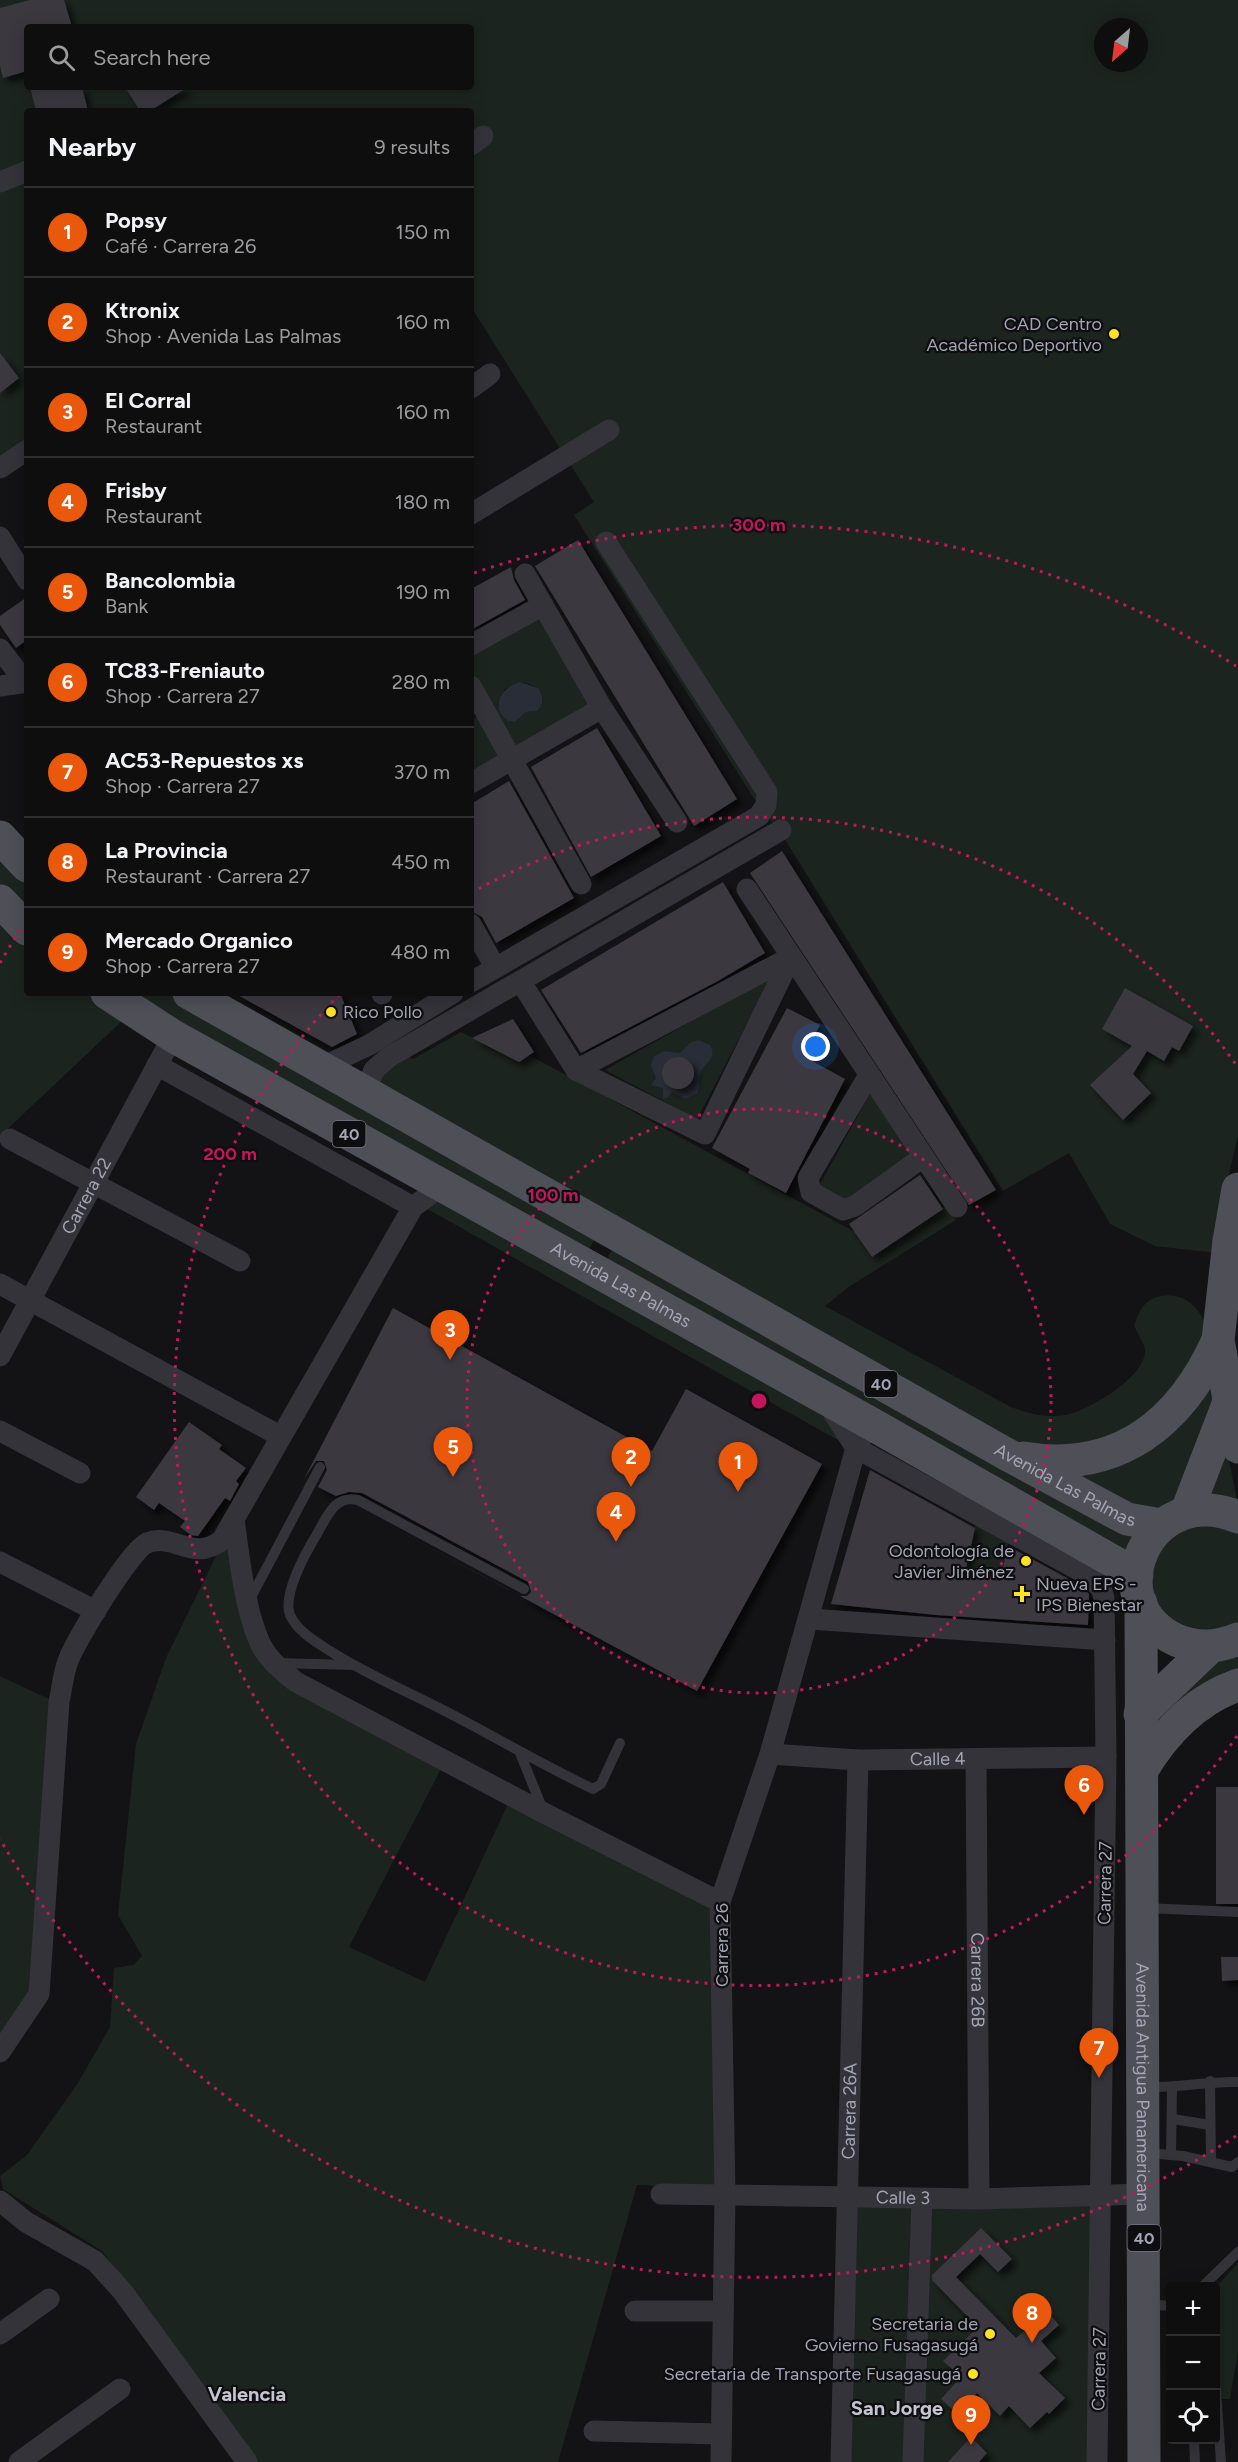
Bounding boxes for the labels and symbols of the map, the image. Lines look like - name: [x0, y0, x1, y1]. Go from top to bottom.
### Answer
- north arrow: [1094, 18, 1148, 72]
- place label: CAD Centro Académico Deportivo: [927, 313, 1102, 356]
- marker: CAD Centro Académico Deportivo: [1107, 327, 1121, 341]
- text: 300 m: [732, 514, 786, 536]
- place label: Rico Pollo: [343, 1001, 422, 1023]
- marker: Rico Pollo: [324, 1005, 338, 1019]
- your location: [801, 1032, 830, 1061]
- road number: 40: [332, 1121, 366, 1147]
- text: 200 m: [203, 1143, 257, 1165]
- street label: Carrera 22: [57, 1154, 116, 1238]
- text: 100 m: [528, 1184, 578, 1206]
- street label: Avenida Las Palmas: [547, 1237, 695, 1332]
- pin: 3: [430, 1310, 470, 1360]
- road number: 40: [864, 1371, 898, 1397]
- centre of rings: [749, 1391, 769, 1411]
- pin: 5: [434, 1428, 472, 1477]
- pin: 2: [612, 1438, 650, 1487]
- street label: Avenida Las Palmas: [991, 1439, 1137, 1531]
- pin: 1: [718, 1442, 758, 1492]
- pin: 4: [596, 1492, 636, 1542]
- place label: Odontología de Javier Jiménez: [889, 1540, 1014, 1583]
- marker: Odontología de Javier Jiménez: [1019, 1554, 1033, 1568]
- place label: Nueva EPS - IPS Bienestar: [1036, 1573, 1142, 1616]
- marker: Nueva EPS - IPS Bienestar: [1013, 1585, 1031, 1603]
- street label: Calle 4: [910, 1748, 966, 1770]
- pin: 6: [1064, 1766, 1104, 1815]
- street label: Carrera 27: [1093, 1841, 1117, 1925]
- street label: Carrera 26: [711, 1903, 733, 1987]
- street label: Carrera 26B: [966, 1932, 989, 2028]
- street label: Avenida Antigua Panamericana: [1131, 1962, 1154, 2212]
- pin: 7: [1080, 2028, 1118, 2078]
- street label: Carrera 26A: [837, 2063, 862, 2160]
- street label: Calle 3: [876, 2186, 930, 2209]
- road number: 40: [1128, 2225, 1160, 2251]
- pin: 8: [1012, 2294, 1052, 2343]
- place label: Secretaria de Govierno Fusagasugá: [805, 2313, 978, 2356]
- marker: Secretaria de Govierno Fusagasugá: [983, 2327, 997, 2341]
- street label: Carrera 27: [1087, 2327, 1111, 2411]
- place label: Secretaria de Transporte Fusagasugá: [664, 2363, 961, 2385]
- marker: Secretaria de Transporte Fusagasugá: [966, 2367, 980, 2381]
- district label: Valencia: [208, 2382, 286, 2406]
- district label: San Jorge: [851, 2396, 943, 2420]
- pin: 9: [952, 2396, 990, 2445]

